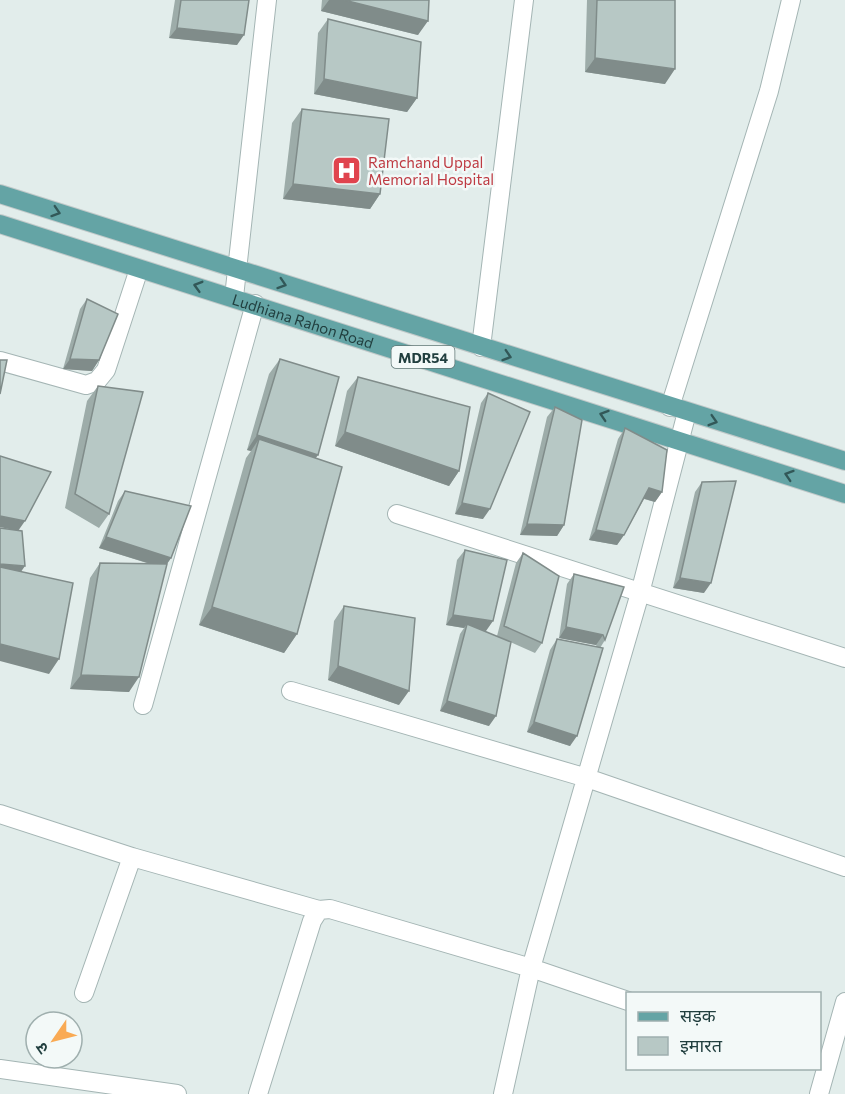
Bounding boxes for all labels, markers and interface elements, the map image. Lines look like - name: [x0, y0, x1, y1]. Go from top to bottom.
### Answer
- place label: Ramchand Uppal Memorial Hospital: [368, 153, 494, 188]
- hospital icon: Ramchand Uppal Memorial Hospital: [331, 155, 363, 187]
- one-way arrow: [50, 205, 61, 218]
- one-way arrow: [276, 277, 287, 289]
- one-way arrow: [193, 281, 204, 293]
- street label: Ludhiana Rahon Road: [230, 290, 376, 352]
- road number: MDR54: [392, 346, 454, 368]
- one-way arrow: [501, 348, 512, 361]
- one-way arrow: [599, 410, 610, 422]
- one-way arrow: [707, 414, 718, 426]
- one-way arrow: [784, 470, 795, 483]
- legend: [626, 992, 821, 1070]
- text: सड़क: [680, 1004, 717, 1026]
- north arrow: [24, 1010, 84, 1070]
- text: इमारत: [680, 1034, 723, 1056]
- text: उ: [30, 1039, 52, 1058]

